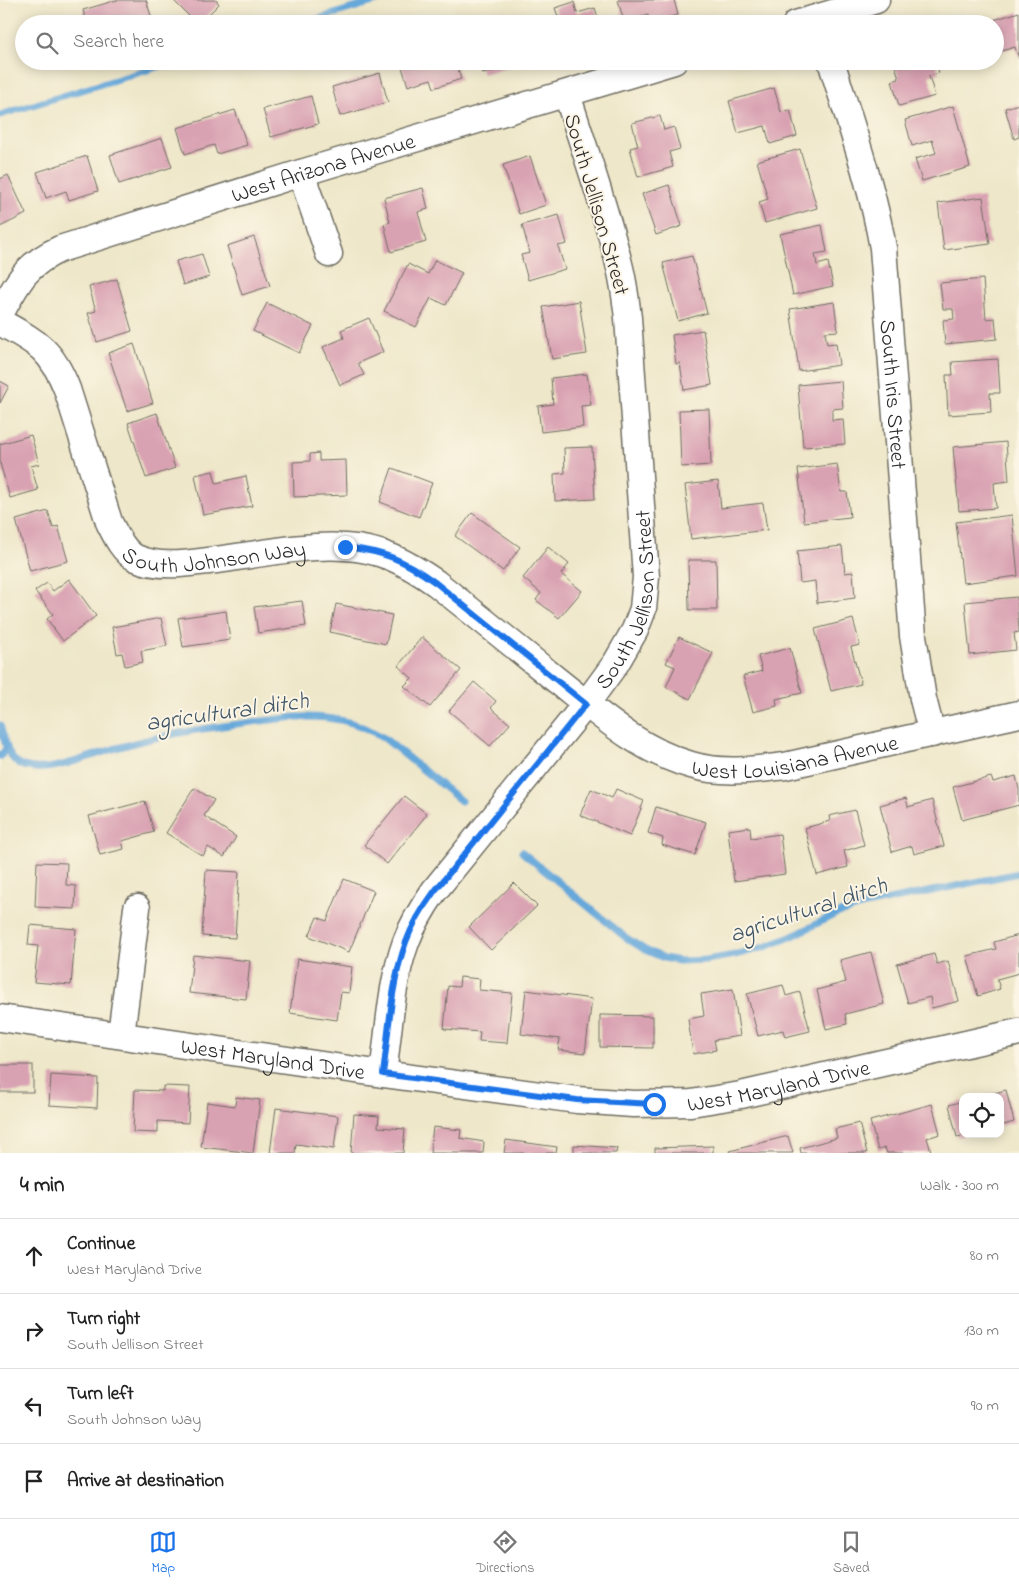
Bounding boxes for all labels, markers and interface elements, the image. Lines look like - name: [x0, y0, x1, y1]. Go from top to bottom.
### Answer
- search box: [15, 15, 1004, 70]
- icon: search: [33, 29, 61, 57]
- text: Search here: [73, 29, 164, 56]
- street label: South Jellison Street: [554, 110, 637, 300]
- street label: West Arizona Avenue: [228, 127, 419, 213]
- street label: South Iris Street: [870, 319, 913, 471]
- street label: South Jellison Street: [589, 508, 665, 697]
- street label: South Johnson Way: [113, 535, 308, 583]
- route end: [334, 536, 357, 559]
- water label: agricultural ditch: [144, 685, 312, 742]
- street label: West Louisiana Avenue: [689, 728, 902, 789]
- water label: agricultural ditch: [725, 869, 893, 953]
- street label: West Maryland Drive: [178, 1032, 367, 1090]
- street label: West Maryland Drive: [685, 1053, 873, 1122]
- route start: [643, 1093, 666, 1116]
- map controls: [959, 1093, 1004, 1138]
- button: locate: [959, 1093, 1004, 1138]
- text: 4 min: [20, 1171, 64, 1201]
- text: Walk · 300 m: [920, 1174, 999, 1198]
- text: Continue: [67, 1231, 135, 1258]
- icon: ahead: [20, 1242, 48, 1270]
- text: 80 m: [970, 1244, 999, 1268]
- text: West Maryland Drive: [67, 1258, 202, 1282]
- text: Turn right: [67, 1306, 140, 1333]
- icon: right: [20, 1317, 48, 1345]
- text: 130 m: [964, 1319, 999, 1343]
- text: South Jellison Street: [67, 1333, 204, 1357]
- text: Turn left: [67, 1381, 134, 1408]
- icon: left: [20, 1392, 48, 1420]
- text: 90 m: [971, 1394, 999, 1418]
- text: South Johnson Way: [67, 1408, 201, 1432]
- icon: arrive: [20, 1467, 48, 1495]
- text: Arrive at destination: [67, 1468, 224, 1495]
- tab: Map: [149, 1528, 177, 1579]
- tab: Directions: [476, 1528, 534, 1579]
- tab: Saved: [833, 1528, 870, 1579]

